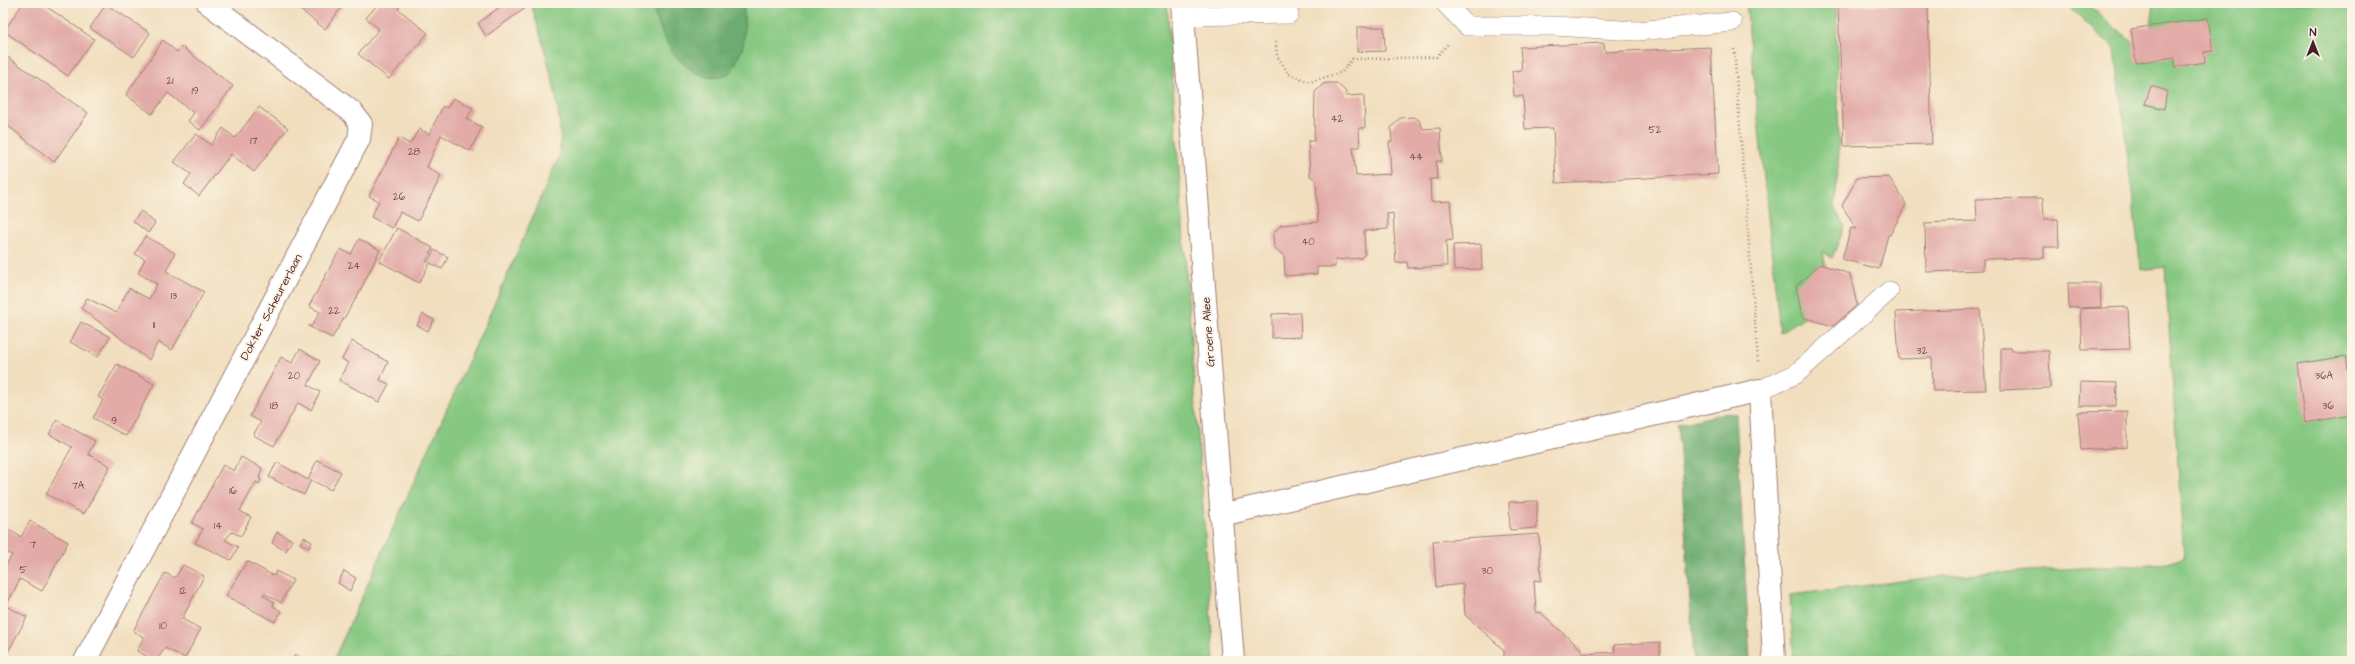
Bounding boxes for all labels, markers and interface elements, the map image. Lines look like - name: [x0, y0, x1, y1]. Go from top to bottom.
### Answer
- north arrow: [2293, 22, 2333, 62]
- text: N: [2310, 25, 2317, 40]
- house number: 21: [166, 74, 174, 88]
- house number: 19: [192, 84, 199, 98]
- house number: 42: [1331, 112, 1344, 126]
- house number: 52: [1649, 123, 1662, 137]
- house number: 17: [250, 134, 258, 148]
- house number: 28: [408, 145, 421, 159]
- house number: 44: [1409, 150, 1423, 164]
- house number: 26: [393, 190, 406, 204]
- house number: 40: [1301, 235, 1315, 249]
- street label: Dokter Scheurerlaan: [236, 251, 307, 363]
- house number: 24: [348, 259, 360, 273]
- house number: 13: [171, 289, 177, 303]
- street label: Groene Allee: [1198, 296, 1219, 367]
- house number: 22: [328, 304, 340, 318]
- house number: 11: [153, 318, 156, 332]
- house number: 32: [1917, 344, 1928, 358]
- house number: 20: [288, 369, 300, 383]
- house number: 36A: [2315, 369, 2333, 383]
- house number: 18: [270, 399, 278, 413]
- house number: 36: [2322, 399, 2334, 413]
- house number: 9: [111, 414, 117, 428]
- house number: 7A: [72, 479, 85, 493]
- house number: 16: [229, 484, 237, 498]
- house number: 14: [214, 519, 222, 533]
- house number: 7: [30, 538, 36, 552]
- house number: 5: [19, 563, 27, 577]
- house number: 30: [1481, 564, 1493, 578]
- house number: 12: [179, 584, 187, 598]
- house number: 10: [159, 619, 167, 633]

